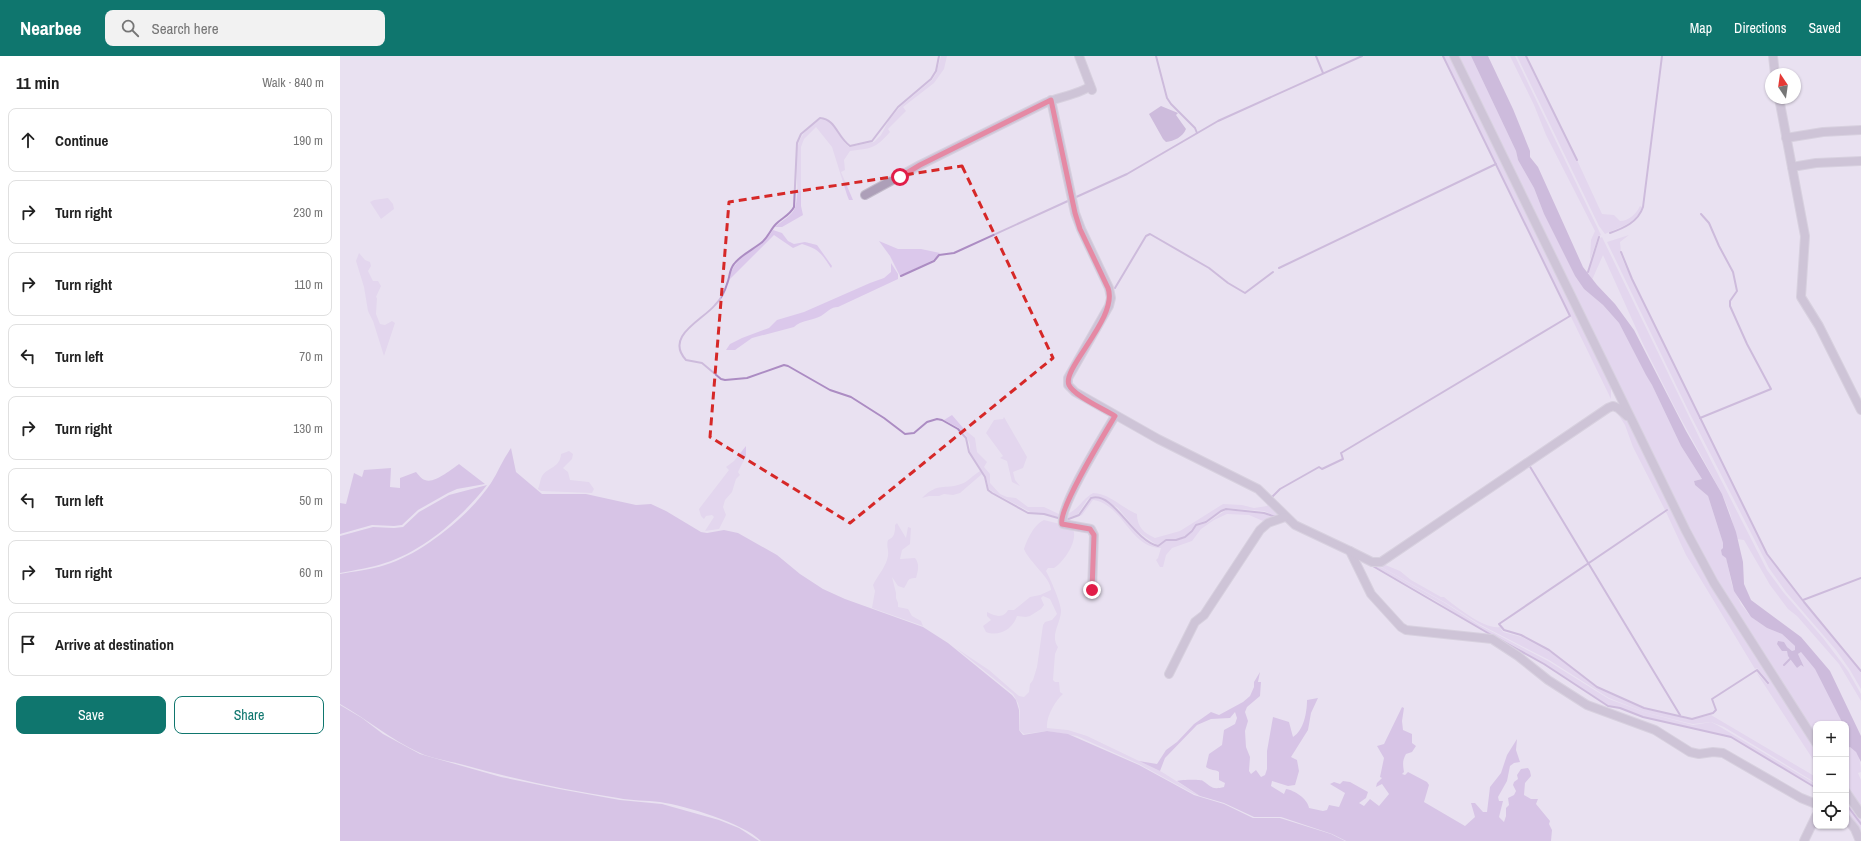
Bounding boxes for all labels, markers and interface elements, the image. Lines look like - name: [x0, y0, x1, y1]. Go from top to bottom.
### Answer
- search box: [105, 10, 385, 46]
- text: Nearbee: [20, 15, 81, 41]
- icon: search: [119, 17, 141, 39]
- text: Search here: [151, 18, 219, 39]
- text: Map: [1690, 19, 1712, 37]
- text: Directions: [1734, 19, 1786, 37]
- text: Saved: [1808, 19, 1841, 37]
- north arrow: [1765, 68, 1801, 104]
- text: 11 min: [16, 71, 59, 94]
- text: Walk · 840 m: [262, 74, 324, 91]
- icon: ahead: [17, 129, 39, 151]
- text: Continue: [55, 130, 108, 151]
- text: 190 m: [293, 132, 323, 149]
- route start: [891, 168, 909, 186]
- icon: right: [17, 201, 39, 223]
- text: Turn right: [55, 202, 112, 223]
- text: 230 m: [293, 204, 323, 221]
- icon: right: [17, 273, 39, 295]
- text: Turn right: [55, 274, 112, 295]
- text: 110 m: [294, 276, 323, 293]
- icon: left: [17, 345, 39, 367]
- text: Turn left: [55, 346, 103, 367]
- text: 70 m: [299, 348, 323, 365]
- icon: right: [17, 417, 39, 439]
- text: Turn right: [55, 418, 112, 439]
- text: 130 m: [293, 420, 323, 437]
- icon: left: [17, 489, 39, 511]
- text: Turn left: [55, 490, 103, 511]
- text: 50 m: [299, 492, 323, 509]
- icon: right: [17, 561, 39, 583]
- text: Turn right: [55, 562, 112, 583]
- text: 60 m: [299, 564, 323, 581]
- route end: [1083, 581, 1101, 599]
- icon: arrive: [17, 633, 39, 655]
- text: Arrive at destination: [55, 634, 174, 655]
- button: Save: [16, 696, 166, 734]
- button: Share: [174, 696, 324, 734]
- map controls: [1813, 721, 1849, 829]
- button: +: [1813, 721, 1849, 757]
- button: −: [1813, 757, 1849, 793]
- button: locate: [1813, 793, 1849, 829]

